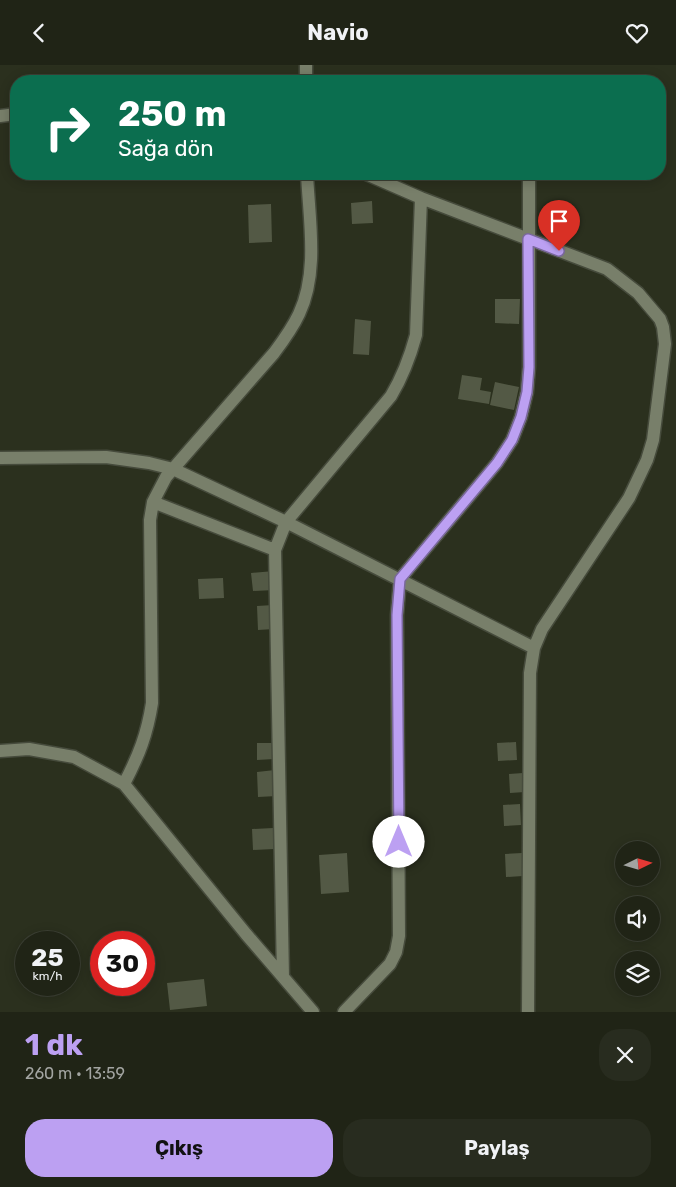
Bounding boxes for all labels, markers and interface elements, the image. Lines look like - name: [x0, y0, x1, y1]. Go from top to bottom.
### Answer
- icon: back: [25, 19, 53, 47]
- text: Navio: [307, 19, 369, 46]
- icon: heart: [623, 19, 651, 47]
- text: 250 m: [118, 93, 227, 135]
- icon: right: [35, 95, 100, 160]
- text: Sağa dön: [118, 135, 214, 162]
- pin: [538, 200, 580, 251]
- icon: arrive: [545, 207, 573, 235]
- position arrow: [372, 815, 424, 867]
- north arrow: [615, 841, 660, 886]
- map controls: [615, 841, 660, 996]
- button: sound: [615, 896, 660, 941]
- speed limit sign: 30: [90, 931, 155, 996]
- text: 25: [31, 943, 64, 972]
- button: layers: [615, 951, 660, 996]
- text: km/h: [33, 969, 62, 983]
- text: 1 dk: [25, 1027, 83, 1063]
- button: close: [599, 1029, 651, 1081]
- text: 260 m · 13:59: [25, 1064, 125, 1083]
- button: Çıkış: [25, 1119, 333, 1177]
- button: Paylaş: [343, 1119, 651, 1177]

